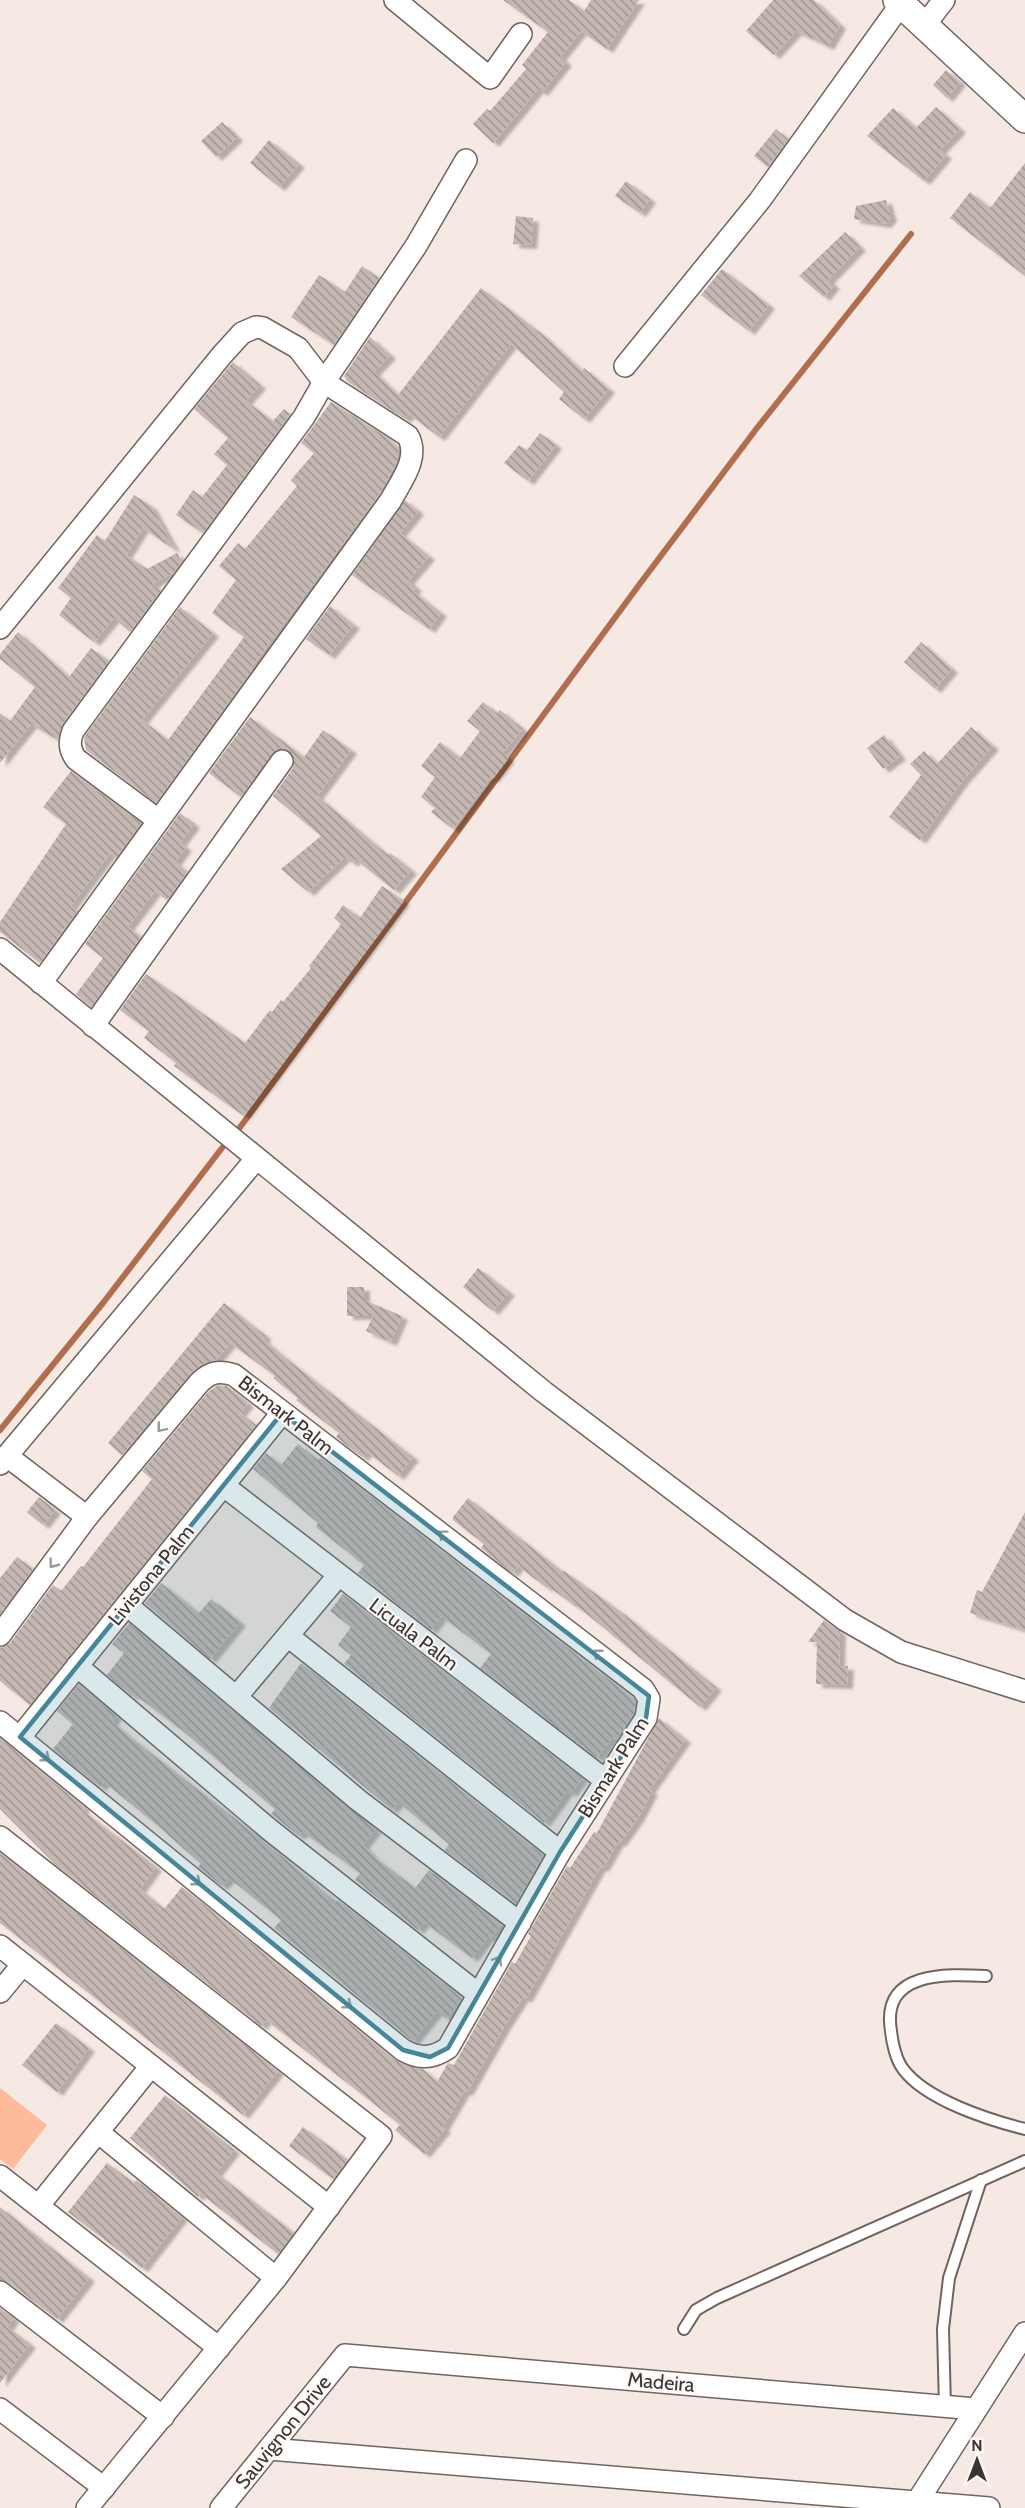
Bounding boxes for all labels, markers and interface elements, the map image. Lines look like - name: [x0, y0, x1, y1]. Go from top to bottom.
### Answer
- street label: Bismark Palm: [234, 1370, 338, 1460]
- one-way arrow: [158, 1421, 169, 1432]
- street label: Livistona Palm: [103, 1520, 199, 1630]
- one-way arrow: [438, 1531, 449, 1542]
- one-way arrow: [49, 1558, 60, 1569]
- street label: Licuala Palm: [365, 1593, 463, 1675]
- one-way arrow: [593, 1649, 604, 1660]
- street label: Bismark Palm: [573, 1712, 653, 1822]
- one-way arrow: [39, 1751, 50, 1762]
- one-way arrow: [190, 1874, 201, 1885]
- one-way arrow: [491, 1956, 503, 1966]
- one-way arrow: [341, 1998, 352, 2009]
- street label: Madeira: [627, 2367, 696, 2397]
- street label: Sauvignon Drive: [230, 2371, 336, 2493]
- north arrow: [947, 2430, 1007, 2490]
- text: N: [971, 2436, 983, 2455]

